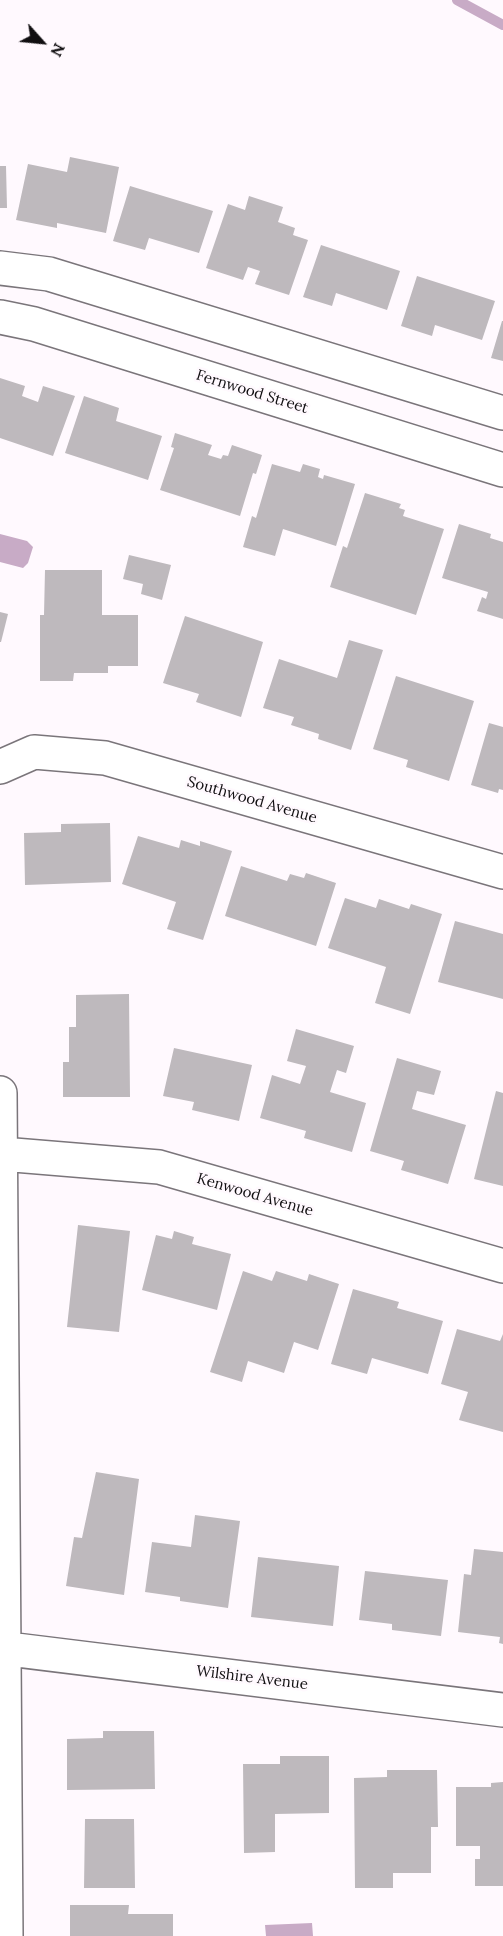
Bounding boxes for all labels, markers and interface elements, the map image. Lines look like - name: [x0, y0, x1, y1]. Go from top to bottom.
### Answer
- north arrow: [12, 12, 72, 72]
- text: N: [46, 40, 70, 60]
- street label: Fernwood Street: [194, 366, 310, 418]
- street label: Southwood Avenue: [185, 773, 319, 827]
- street label: Kenwood Avenue: [195, 1170, 315, 1220]
- street label: Wilshire Avenue: [195, 1662, 309, 1694]

